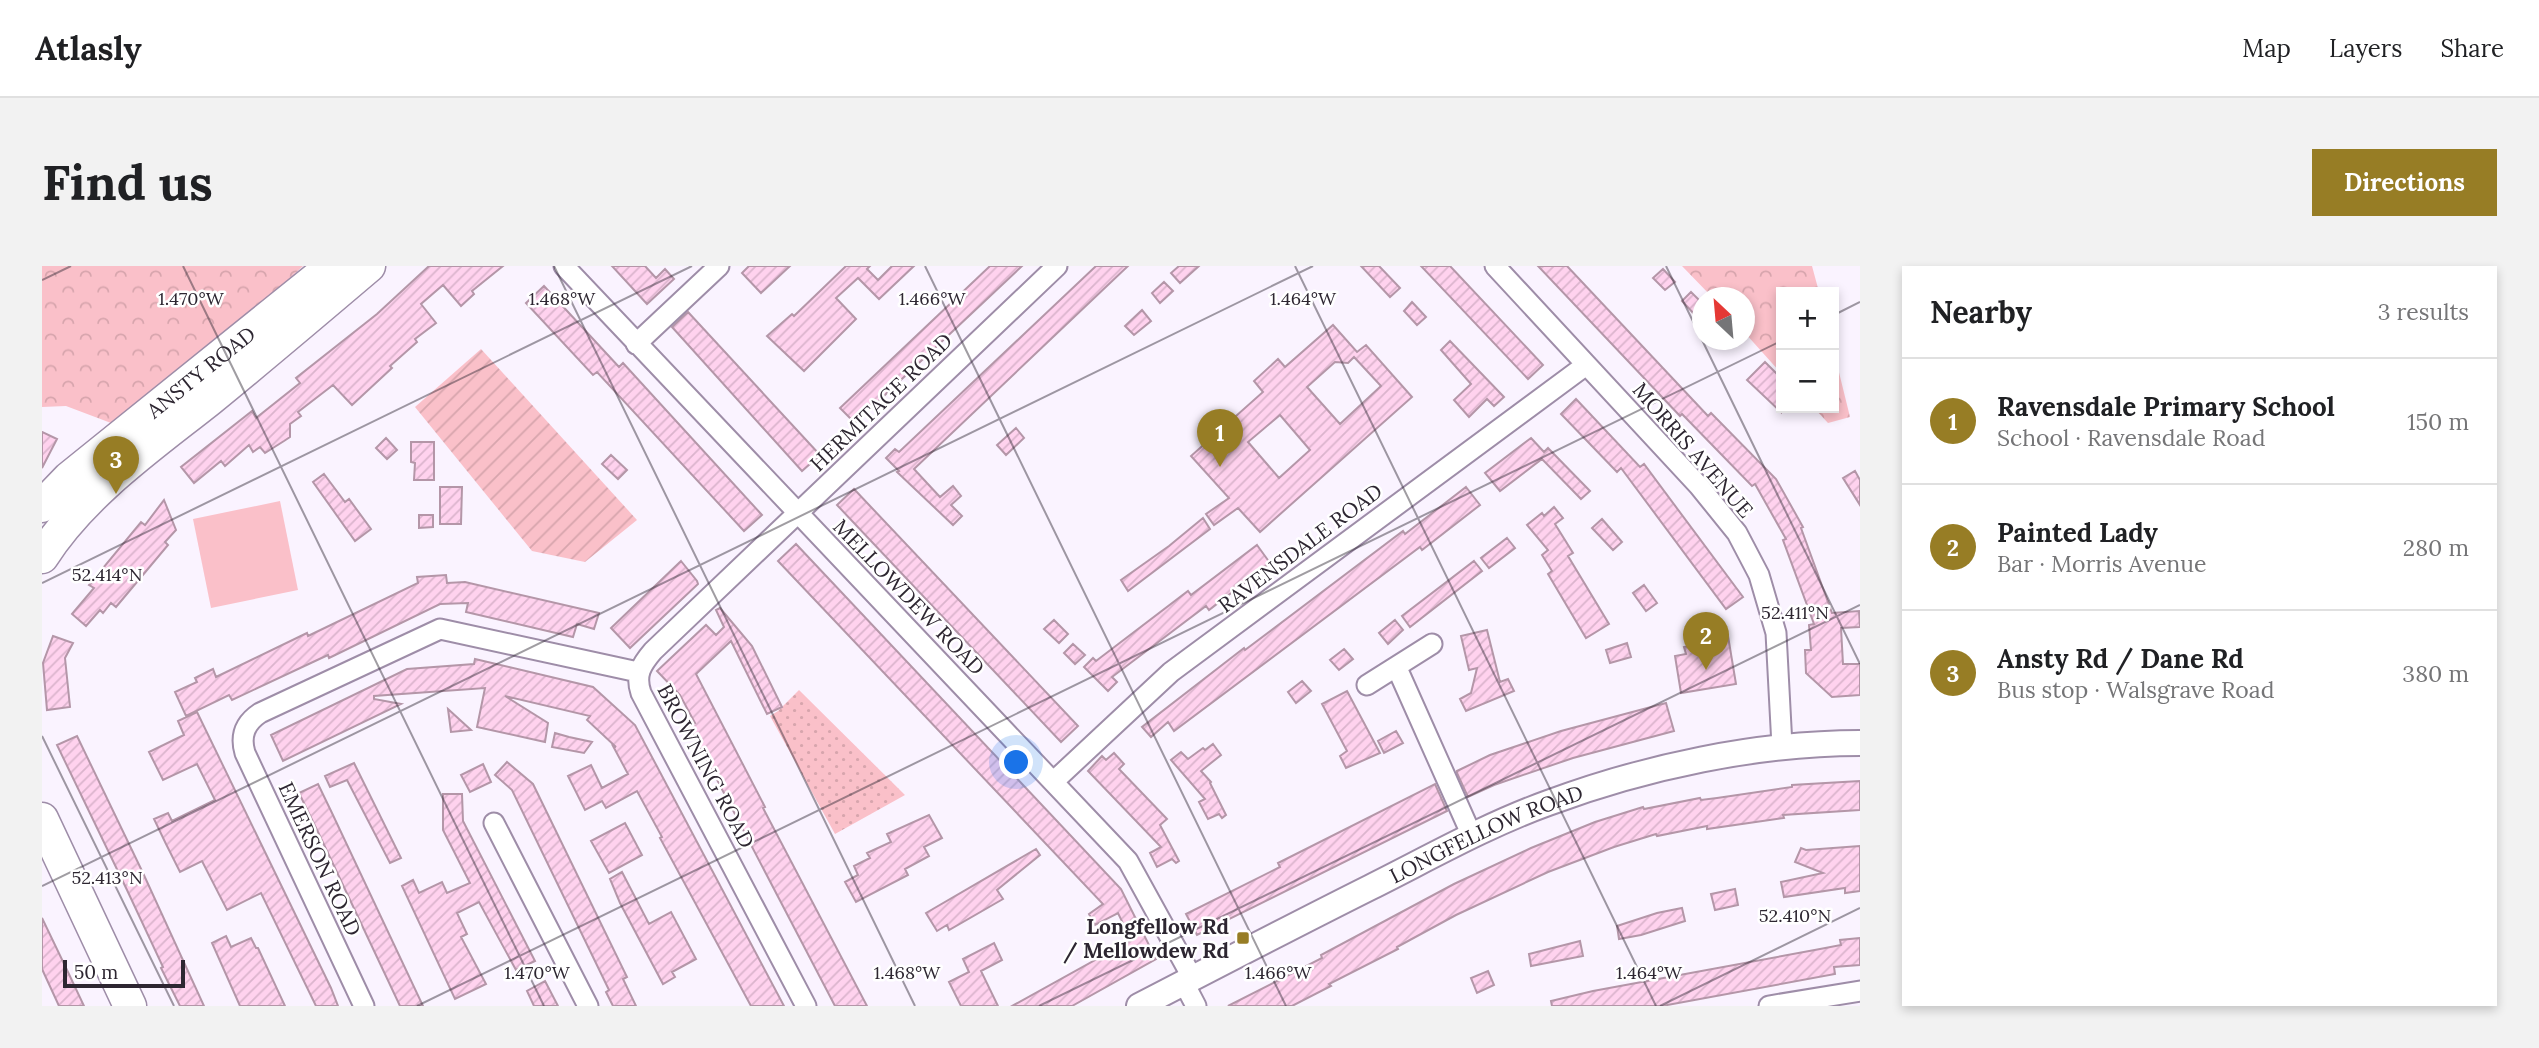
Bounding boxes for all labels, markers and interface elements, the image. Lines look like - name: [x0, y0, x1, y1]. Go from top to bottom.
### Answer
- text: Atlasly: [35, 27, 142, 69]
- text: Map: [2242, 33, 2291, 64]
- text: Layers: [2329, 33, 2402, 64]
- text: Share: [2440, 33, 2504, 64]
- button: Directions: [2312, 149, 2497, 216]
- text: Find us: [42, 151, 213, 213]
- text: 1.470°W: [158, 287, 225, 310]
- text: 1.468°W: [529, 287, 596, 310]
- text: 1.466°W: [899, 287, 966, 310]
- text: 1.464°W: [1270, 287, 1337, 310]
- north arrow: [1692, 287, 1755, 350]
- map controls: [1776, 287, 1839, 413]
- button: +: [1776, 287, 1839, 350]
- text: Nearby: [1930, 293, 2032, 331]
- text: 3 results: [2378, 297, 2469, 326]
- street label: ANSTY ROAD: [140, 320, 261, 425]
- street label: HERMITAGE ROAD: [804, 327, 958, 477]
- button: −: [1776, 350, 1839, 413]
- street label: MORRIS AVENUE: [1627, 377, 1759, 523]
- text: Ravensdale Primary School: [1997, 390, 2335, 423]
- text: 1: [1948, 407, 1958, 436]
- text: 150 m: [2407, 407, 2469, 436]
- pin: 1: [1197, 409, 1243, 467]
- text: School · Ravensdale Road: [1997, 423, 2265, 452]
- pin: 3: [93, 436, 139, 494]
- street label: RAVENSDALE ROAD: [1212, 477, 1388, 619]
- street label: MELLOWDEW ROAD: [827, 513, 991, 681]
- text: Painted Lady: [1997, 516, 2158, 549]
- text: 2: [1947, 533, 1959, 562]
- text: 280 m: [2403, 533, 2469, 562]
- text: Bar · Morris Avenue: [1997, 549, 2207, 578]
- text: 52.414°N: [72, 563, 142, 586]
- text: 52.411°N: [1761, 601, 1829, 624]
- pin: 2: [1683, 612, 1729, 670]
- text: Ansty Rd / Dane Rd: [1997, 642, 2244, 675]
- text: 3: [1947, 659, 1959, 688]
- text: 380 m: [2402, 659, 2469, 688]
- text: Bus stop · Walsgrave Road: [1997, 675, 2274, 704]
- street label: BROWNING ROAD: [651, 679, 761, 853]
- your location: [999, 745, 1033, 779]
- street label: EMERSON ROAD: [272, 778, 368, 940]
- street label: LONGFELLOW ROAD: [1385, 778, 1586, 889]
- text: 52.413°N: [71, 866, 143, 889]
- text: 52.410°N: [1759, 904, 1831, 927]
- place label: Longfellow Rd / Mellowdew Rd: [1063, 913, 1229, 964]
- marker: Longfellow Rd / Mellowdew Rd: [1235, 930, 1251, 946]
- scale bar: [63, 957, 186, 989]
- text: 50 m: [74, 960, 118, 984]
- text: 1.470°W: [504, 961, 571, 984]
- text: 1.468°W: [874, 961, 941, 984]
- text: 1.466°W: [1245, 961, 1312, 984]
- text: 1.464°W: [1616, 961, 1683, 984]

